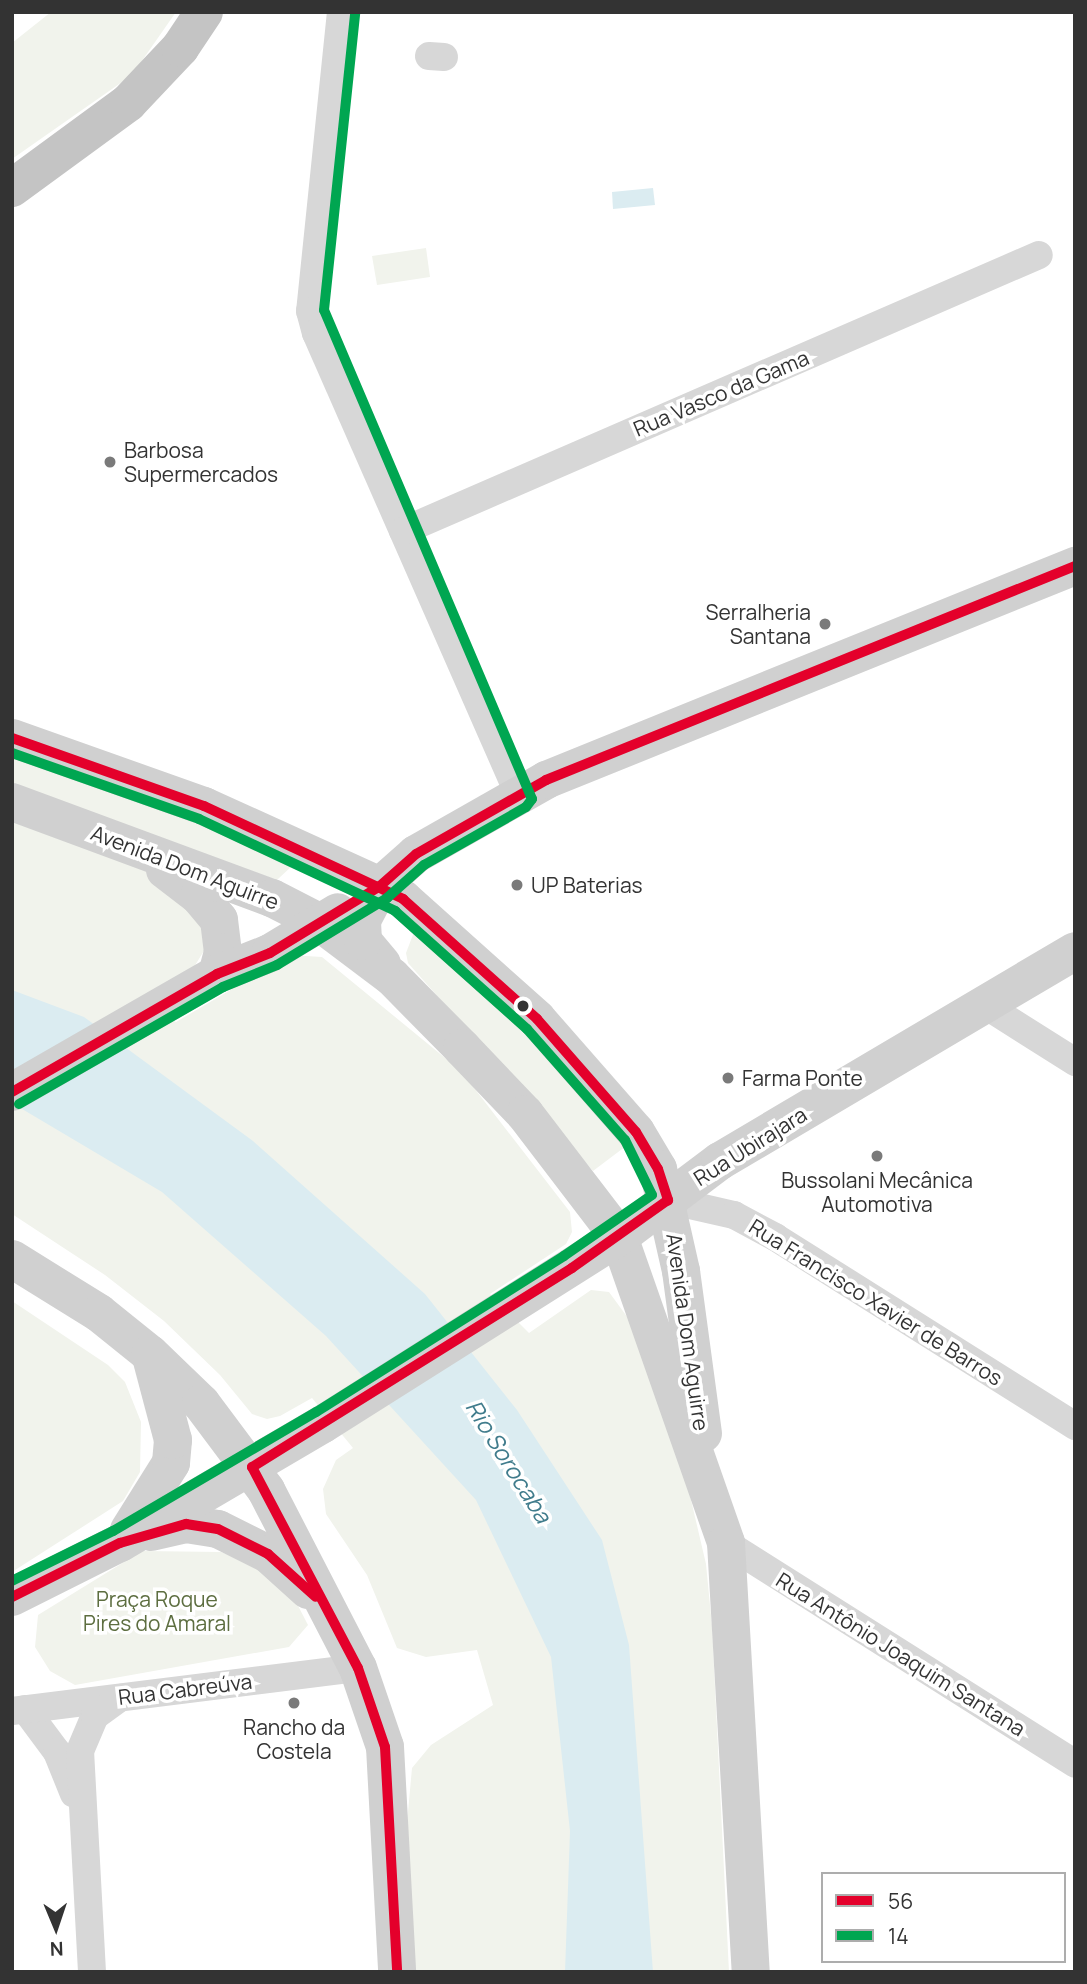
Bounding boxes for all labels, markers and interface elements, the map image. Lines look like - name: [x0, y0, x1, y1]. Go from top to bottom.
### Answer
- street label: Rua Vasco da Gama: [629, 345, 813, 441]
- place label: Barbosa Supermercados: [124, 437, 278, 487]
- marker: Barbosa Supermercados: [102, 454, 118, 470]
- place label: Serralheria Santana: [706, 599, 811, 649]
- marker: Serralheria Santana: [817, 616, 833, 632]
- street label: Avenida Dom Aguirre: [87, 820, 283, 914]
- place label: UP Baterias: [531, 872, 643, 898]
- marker: UP Baterias: [509, 877, 525, 893]
- unlabelled marker: [516, 999, 530, 1013]
- place label: Farma Ponte: [742, 1065, 863, 1091]
- marker: Farma Ponte: [720, 1070, 736, 1086]
- street label: Rua Ubirajara: [689, 1101, 811, 1191]
- marker: Bussolani Mecânica Automotiva: [869, 1148, 885, 1164]
- place label: Bussolani Mecânica Automotiva: [781, 1167, 973, 1217]
- street label: Rua Francisco Xavier de Barros: [745, 1213, 1007, 1391]
- street label: Avenida Dom Aguirre: [662, 1232, 714, 1432]
- water label: Rio Sorocaba: [460, 1395, 558, 1527]
- street label: Rua Antônio Joaquim Santana: [772, 1567, 1030, 1741]
- park label: Praça Roque Pires do Amaral: [83, 1586, 231, 1636]
- street label: Rua Cabreúva: [117, 1668, 253, 1710]
- marker: Rancho da Costela: [286, 1695, 302, 1711]
- place label: Rancho da Costela: [243, 1714, 345, 1764]
- legend: [821, 1872, 1066, 1963]
- text: 56: [888, 1887, 913, 1915]
- north arrow: [21, 1893, 91, 1963]
- text: 14: [888, 1922, 909, 1950]
- text: N: [49, 1936, 64, 1962]

